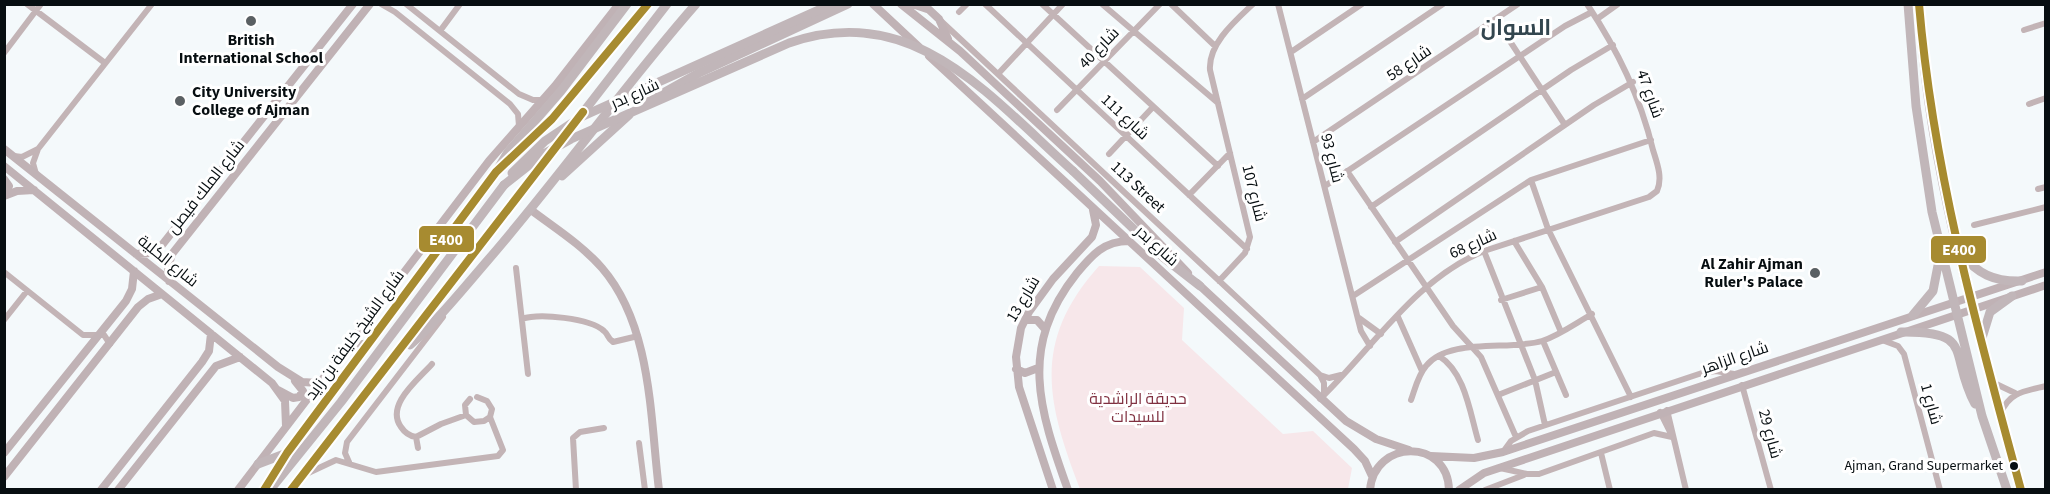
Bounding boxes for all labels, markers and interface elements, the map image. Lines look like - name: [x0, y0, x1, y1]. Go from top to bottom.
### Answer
- district label: السوان: [1481, 12, 1551, 44]
- marker: British International School: [244, 14, 258, 28]
- street label: شارع 40: [1074, 22, 1124, 74]
- place label: British International School: [179, 29, 324, 69]
- street label: شارع 58: [1382, 40, 1436, 86]
- street label: شارع 47: [1631, 67, 1669, 121]
- street label: شارع بدر: [606, 74, 663, 115]
- place label: City University College of Ajman: [192, 81, 310, 121]
- street label: شارع 111: [1096, 89, 1154, 145]
- marker: City University College of Ajman: [173, 94, 187, 108]
- street label: شارع 93: [1315, 131, 1349, 185]
- street label: شارع الملك فيصل: [162, 135, 250, 239]
- street label: 113 Street: [1106, 156, 1170, 218]
- street label: شارع 107: [1236, 162, 1272, 224]
- street label: شارع بدر: [1130, 220, 1183, 271]
- street label: شارع 68: [1446, 224, 1500, 264]
- line badge: E400: [418, 225, 475, 253]
- text: E400: [429, 229, 463, 251]
- street label: شارع الكلية: [133, 230, 203, 292]
- line badge: E400: [1930, 235, 1987, 264]
- text: E400: [1942, 239, 1976, 261]
- place label: Al Zahir Ajman Ruler's Palace: [1700, 253, 1803, 293]
- street label: شارع الشيخ خليفة بن زايد: [300, 266, 410, 404]
- marker: Al Zahir Ajman Ruler's Palace: [1808, 266, 1822, 280]
- street label: شارع 13: [1001, 272, 1045, 326]
- street label: شارع الزاهر: [1698, 336, 1771, 380]
- street label: شارع 1: [1915, 381, 1947, 427]
- park label: حديقة الراشدية للسيدات: [1089, 388, 1187, 428]
- street label: شارع 29: [1753, 407, 1787, 461]
- place label: Ajman, Grand Supermarket: [1844, 456, 2003, 476]
- marker: Ajman, Grand Supermarket: [2008, 460, 2020, 472]

